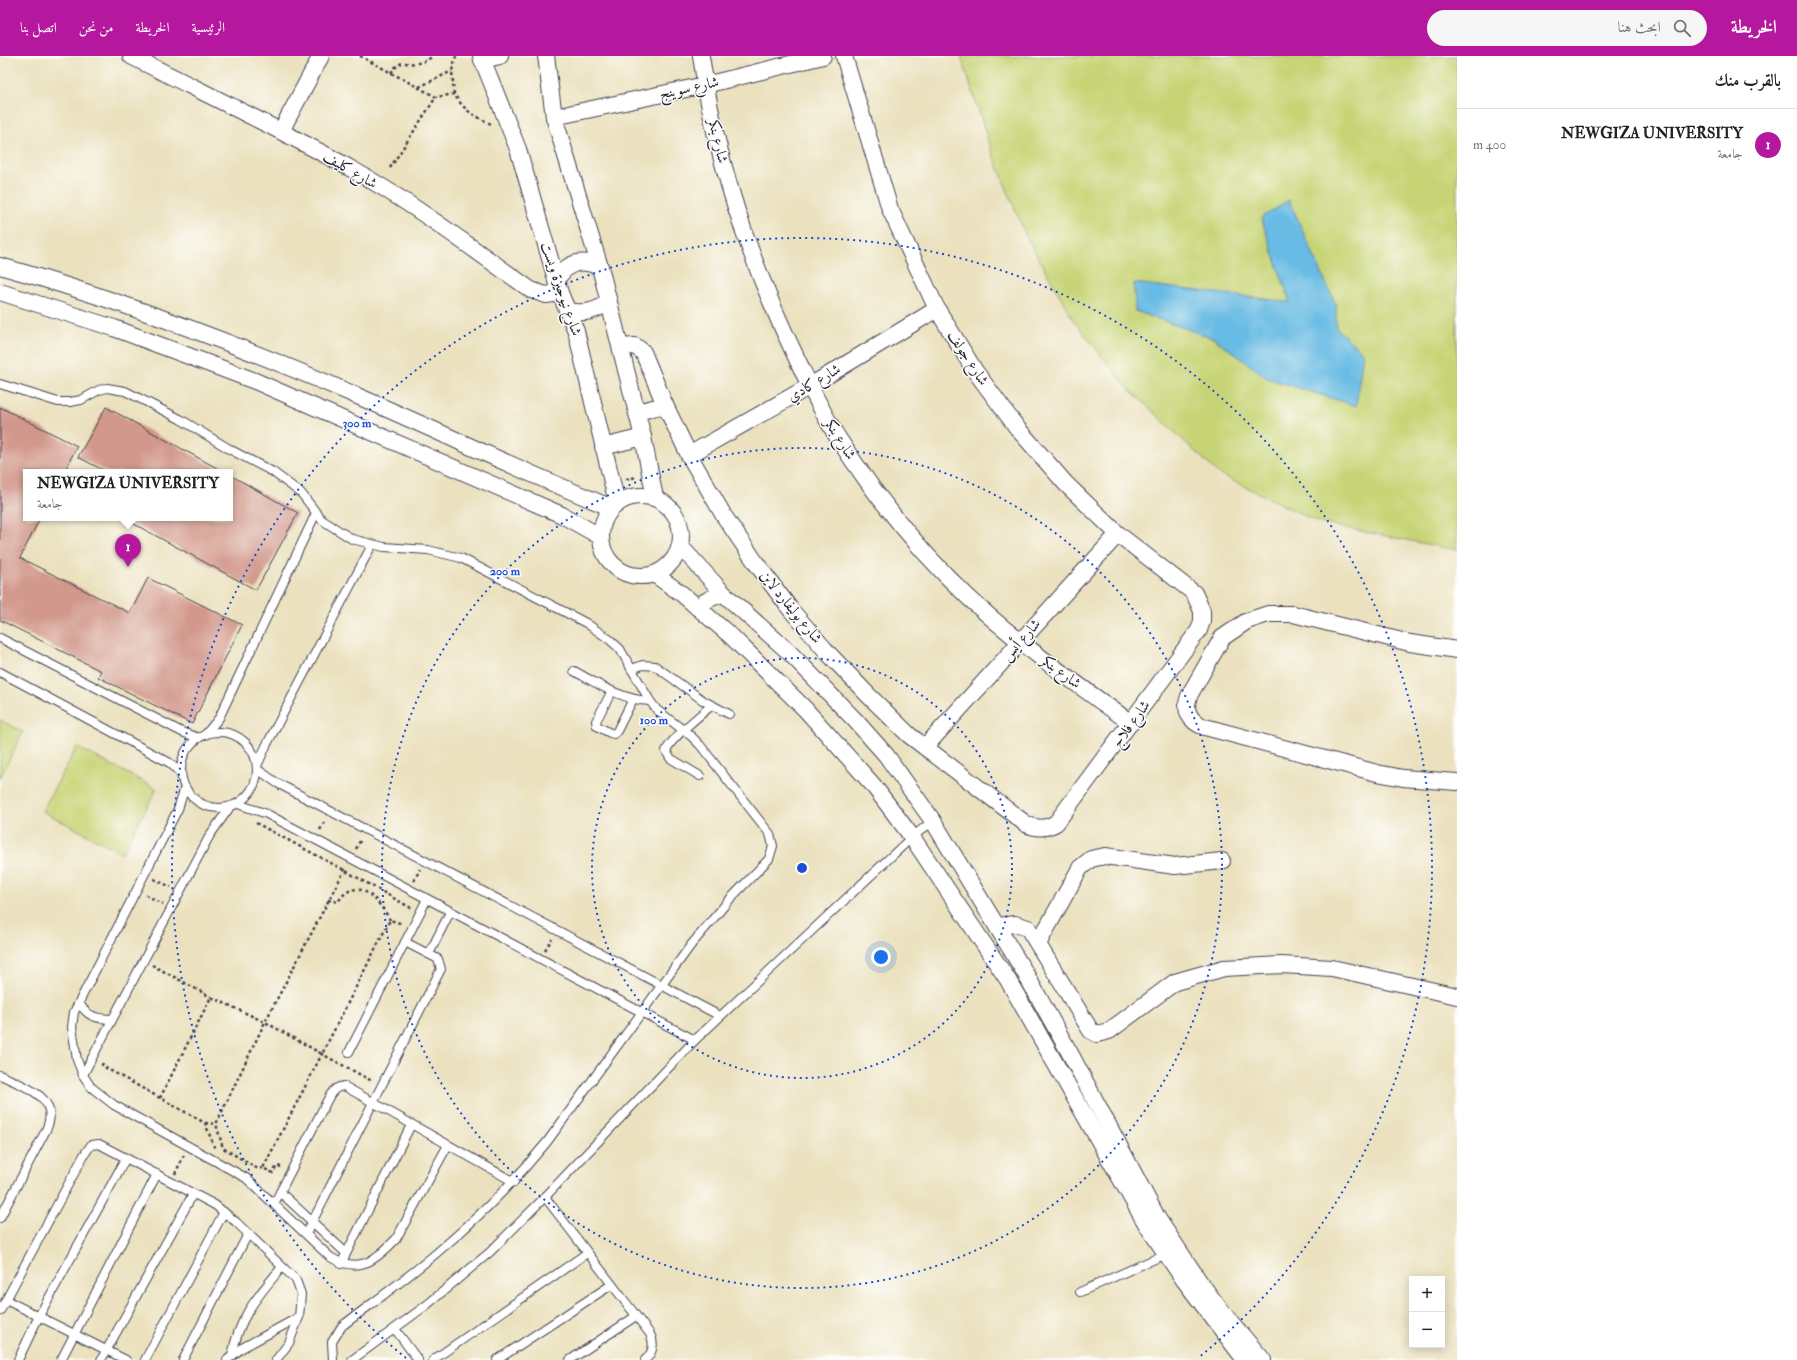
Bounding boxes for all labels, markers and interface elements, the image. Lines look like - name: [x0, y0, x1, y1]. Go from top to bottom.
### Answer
- search box: [1427, 10, 1707, 46]
- text: الخريطة: [1731, 15, 1777, 39]
- icon: search: [1671, 17, 1693, 39]
- text: ابحث هنا: [1618, 18, 1661, 37]
- text: اتصل بنا: [20, 19, 57, 36]
- text: من نحن: [79, 19, 113, 36]
- text: الخريطة: [135, 19, 169, 36]
- text: الرئيسية: [191, 19, 225, 36]
- text: بالقرب منك: [1715, 70, 1781, 91]
- street label: شارع سوينج: [657, 72, 721, 108]
- street label: شارع بنكر: [700, 115, 732, 166]
- text: NEWGIZA UNIVERSITY: [1561, 124, 1743, 143]
- text: 400 m: [1473, 137, 1506, 153]
- text: 1: [1766, 137, 1770, 153]
- text: جامعة: [1717, 146, 1743, 162]
- street label: شارع كليف: [318, 147, 381, 196]
- street label: شارع نيوجيزة ويست: [533, 239, 586, 339]
- street label: شارع جولف: [941, 327, 993, 391]
- street label: شارع كادي: [784, 360, 846, 409]
- street label: شارع بنكر: [816, 413, 860, 465]
- text: 300 m: [343, 416, 372, 431]
- popup: [23, 469, 233, 521]
- text: NEWGIZA UNIVERSITY: [37, 474, 219, 493]
- text: جامعة: [37, 496, 63, 512]
- pin: 1: [115, 534, 141, 567]
- text: 200 m: [490, 564, 521, 579]
- street label: شارع بوليفارد لاين: [753, 567, 826, 649]
- street label: شارع أيس: [996, 614, 1047, 667]
- street label: شارع بنكر: [1034, 650, 1085, 695]
- street label: شارع فلاج: [1107, 697, 1157, 753]
- text: 100 m: [640, 713, 669, 728]
- centre of rings: [795, 861, 809, 875]
- your location: [871, 947, 891, 967]
- map controls: [1409, 1276, 1445, 1348]
- button: +: [1409, 1276, 1445, 1312]
- button: −: [1409, 1312, 1445, 1348]

